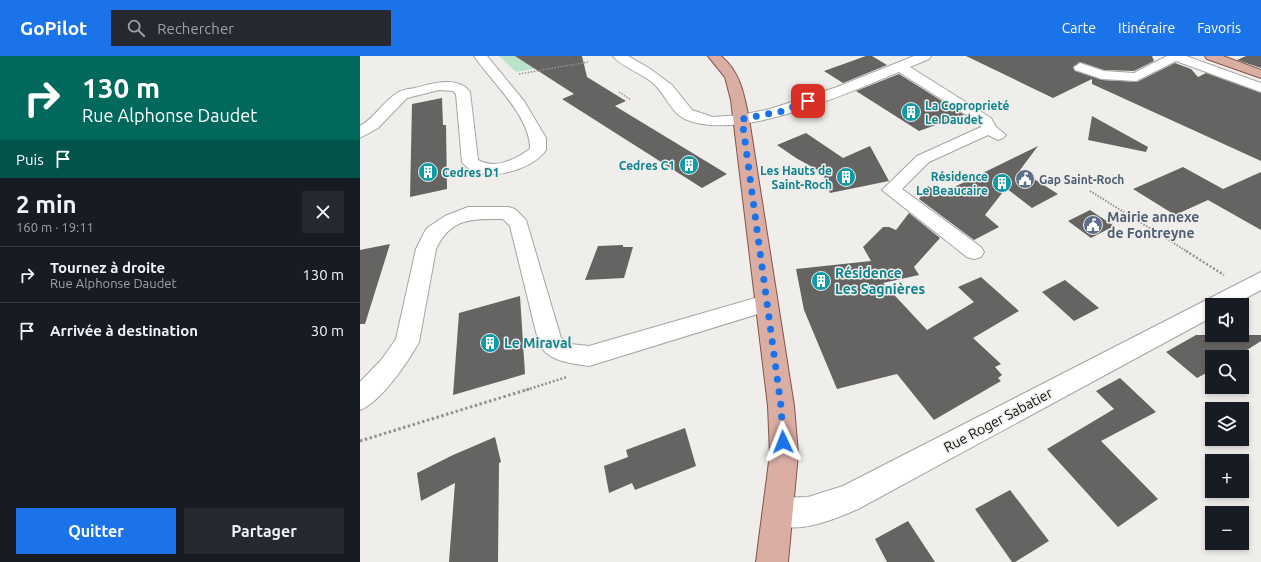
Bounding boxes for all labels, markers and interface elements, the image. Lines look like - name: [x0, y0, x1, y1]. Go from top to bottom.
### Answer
- search box: [111, 10, 391, 46]
- text: GoPilot: [20, 17, 87, 39]
- icon: search: [125, 17, 147, 39]
- text: Rechercher: [157, 20, 234, 37]
- text: Carte: [1062, 20, 1096, 36]
- text: Itinéraire: [1118, 20, 1175, 36]
- text: Favoris: [1197, 20, 1241, 36]
- icon: right: [16, 72, 68, 124]
- text: 130 m: [82, 72, 160, 103]
- pin: [791, 84, 825, 118]
- icon: arrive: [797, 90, 819, 112]
- place label: La Coproprieté Le Daudet: [925, 99, 1009, 126]
- building icon: La Coproprieté Le Daudet: [900, 101, 922, 123]
- text: Rue Alphonse Daudet: [82, 105, 257, 125]
- icon: arrive: [52, 148, 74, 170]
- text: Puis: [16, 151, 44, 168]
- building icon: Cedres C1: [678, 154, 700, 176]
- place label: Cedres C1: [619, 159, 675, 172]
- building icon: Cedres D1: [417, 161, 439, 183]
- place label: Les Hauts de Saint-Roch: [760, 164, 832, 191]
- place label: Cedres D1: [442, 166, 499, 179]
- building icon: Les Hauts de Saint-Roch: [835, 166, 857, 188]
- public building icon: Gap Saint-Roch: [1014, 168, 1036, 190]
- place label: Résidence Le Beaucaire: [916, 170, 988, 197]
- building icon: Résidence Le Beaucaire: [991, 172, 1013, 194]
- place label: Gap Saint-Roch: [1039, 173, 1124, 186]
- text: 2 min: [16, 191, 77, 218]
- button: close: [302, 191, 344, 233]
- place label: Mairie annexe de Fontreyne: [1107, 209, 1199, 241]
- public building icon: Mairie annexe de Fontreyne: [1082, 214, 1104, 236]
- text: 160 m · 19:11: [16, 220, 94, 234]
- text: Tournez à droite: [50, 259, 165, 276]
- icon: right: [16, 264, 38, 286]
- place label: Résidence Les Sagnières: [835, 265, 925, 297]
- text: 130 m: [302, 266, 344, 283]
- building icon: Résidence Les Sagnières: [810, 270, 832, 292]
- text: Rue Alphonse Daudet: [50, 276, 177, 290]
- map controls: [1205, 298, 1249, 550]
- button: sound: [1205, 298, 1249, 342]
- icon: arrive: [16, 320, 38, 342]
- text: Arrivée à destination: [50, 322, 198, 339]
- text: 30 m: [311, 322, 344, 339]
- building icon: Le Miraval: [479, 332, 501, 354]
- place label: Le Miraval: [504, 335, 572, 351]
- button: search: [1205, 350, 1249, 394]
- street label: Rue Roger Sabatier: [941, 384, 1056, 455]
- button: layers: [1205, 402, 1249, 446]
- position arrow: [762, 421, 804, 463]
- button: +: [1205, 454, 1249, 498]
- button: −: [1205, 506, 1249, 550]
- button: Quitter: [16, 508, 176, 554]
- button: Partager: [184, 508, 344, 554]

